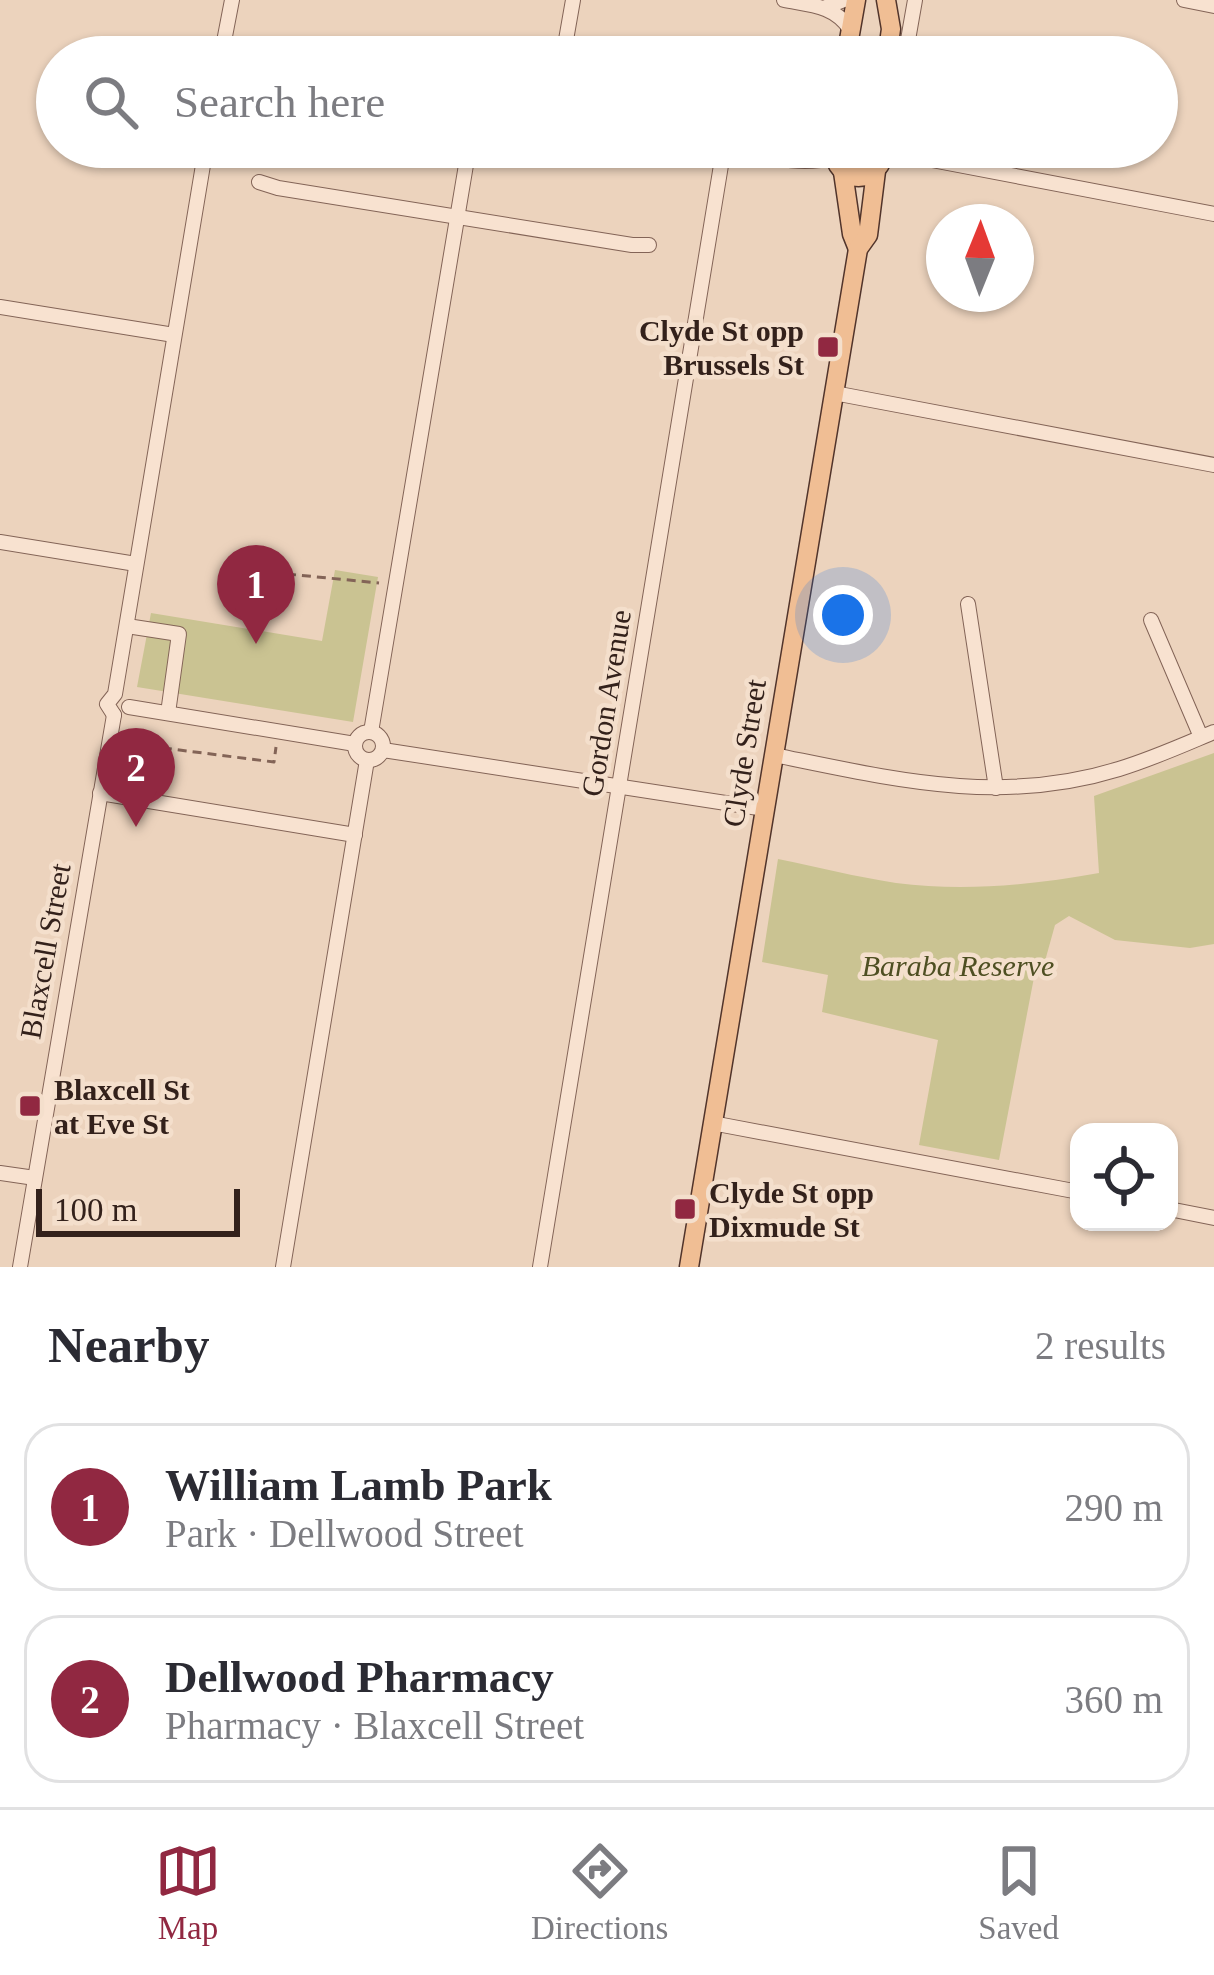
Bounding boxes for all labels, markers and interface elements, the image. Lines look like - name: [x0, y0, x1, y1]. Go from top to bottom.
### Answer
- search box: [36, 36, 1178, 168]
- icon: search: [78, 69, 144, 135]
- text: Search here: [174, 77, 385, 127]
- north arrow: [926, 204, 1034, 312]
- place label: Clyde St opp Brussels St: [639, 314, 804, 381]
- marker: Clyde St opp Brussels St: [815, 334, 841, 360]
- pin: 1: [217, 545, 295, 644]
- your location: [813, 585, 873, 645]
- street label: Gordon Avenue: [575, 607, 637, 799]
- street label: Clyde Street: [716, 676, 772, 829]
- pin: 2: [97, 728, 175, 827]
- street label: Blaxcell Street: [13, 860, 77, 1041]
- park label: Baraba Reserve: [862, 949, 1054, 982]
- place label: Blaxcell St at Eve St: [54, 1073, 190, 1140]
- marker: Blaxcell St at Eve St: [17, 1093, 43, 1119]
- map controls: [1070, 1123, 1178, 1231]
- button: locate: [1070, 1123, 1178, 1231]
- place label: Clyde St opp Dixmude St: [709, 1176, 874, 1243]
- scale bar: [36, 1183, 240, 1236]
- text: 100 m: [54, 1192, 137, 1228]
- marker: Clyde St opp Dixmude St: [672, 1196, 698, 1222]
- text: Nearby: [48, 1317, 209, 1373]
- text: 2 results: [1035, 1324, 1166, 1367]
- text: William Lamb Park: [165, 1460, 552, 1510]
- text: 1: [80, 1486, 100, 1529]
- text: 290 m: [1064, 1486, 1163, 1529]
- text: Park · Dellwood Street: [165, 1512, 524, 1555]
- text: Dellwood Pharmacy: [165, 1652, 554, 1702]
- text: 2: [80, 1678, 100, 1721]
- text: 360 m: [1064, 1678, 1163, 1721]
- text: Pharmacy · Blaxcell Street: [165, 1704, 584, 1747]
- tab: Map: [155, 1838, 221, 1947]
- tab: Directions: [531, 1838, 668, 1947]
- tab: Saved: [978, 1838, 1059, 1947]

